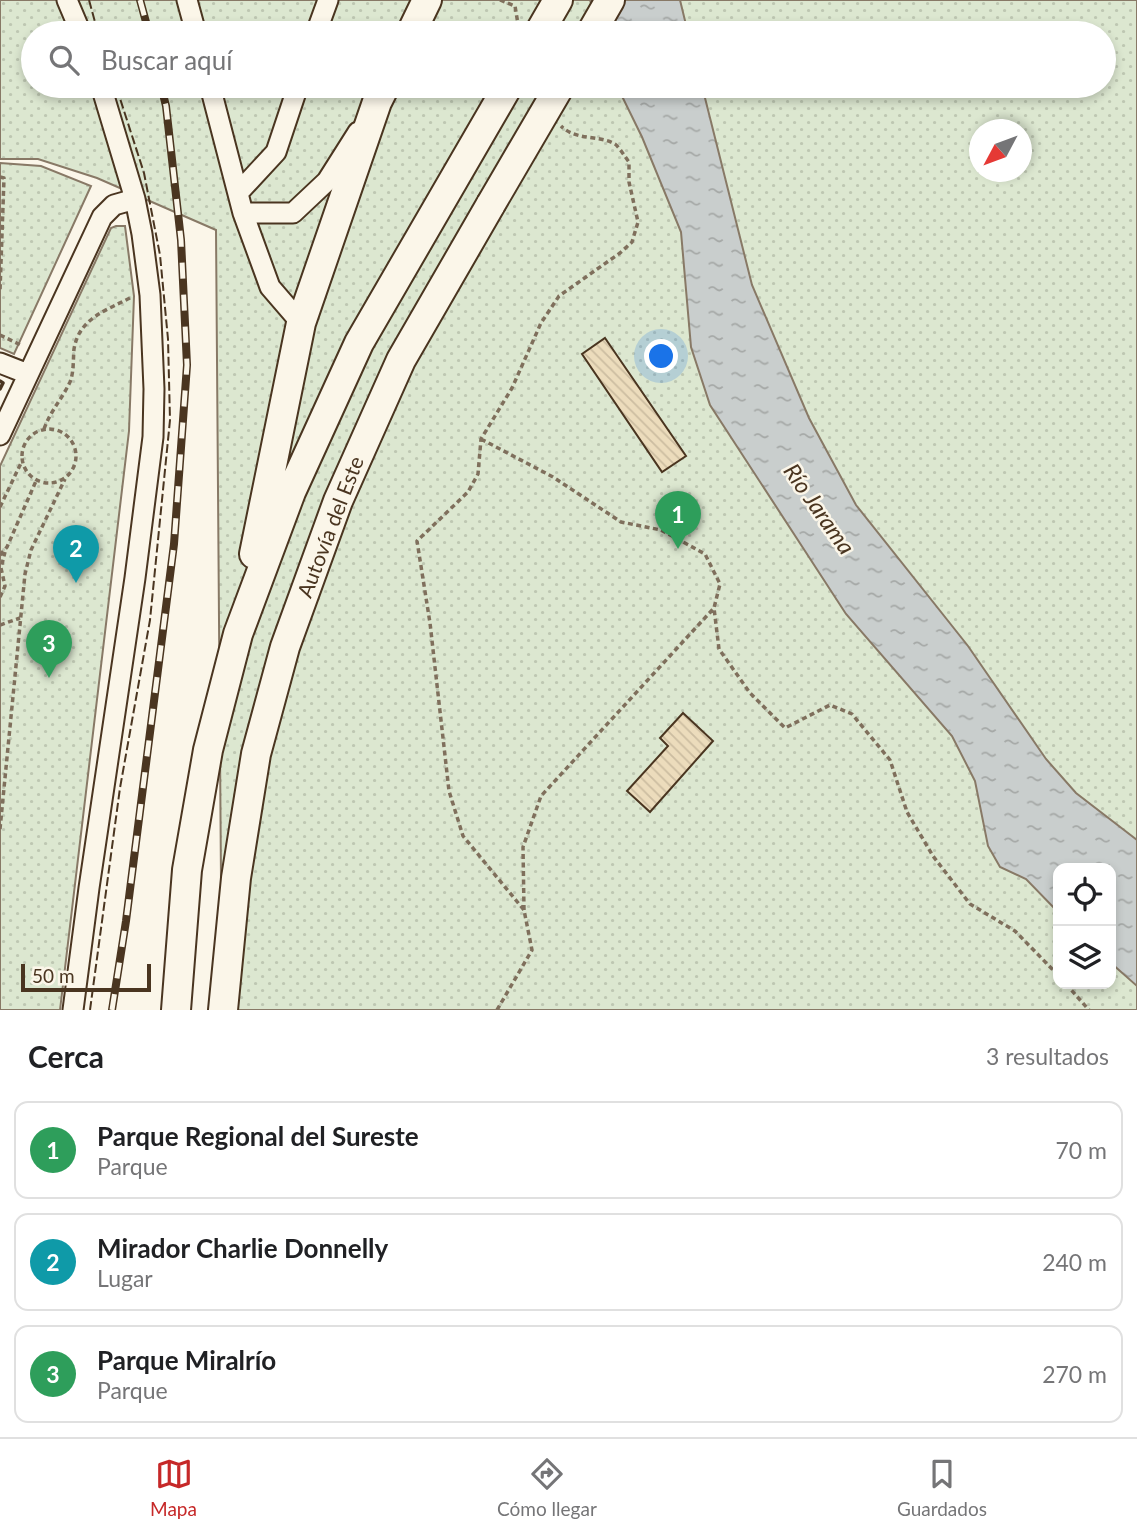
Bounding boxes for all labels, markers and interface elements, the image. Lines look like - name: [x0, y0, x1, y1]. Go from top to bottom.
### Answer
- search box: [21, 21, 1116, 98]
- icon: search: [45, 41, 83, 79]
- text: Buscar aquí: [101, 44, 232, 76]
- north arrow: [969, 119, 1032, 182]
- your location: [644, 339, 678, 373]
- street label: Autovía del Este: [291, 452, 368, 601]
- water label: Río Jarama: [778, 458, 861, 559]
- pin: 1: [655, 491, 701, 549]
- pin: 2: [53, 525, 99, 583]
- pin: 3: [26, 620, 72, 678]
- map controls: [1053, 863, 1116, 989]
- button: locate: [1053, 863, 1116, 926]
- button: layers: [1053, 926, 1116, 989]
- scale bar: [21, 961, 150, 993]
- text: 50 m: [32, 964, 75, 987]
- text: Cerca: [28, 1038, 104, 1074]
- text: 3 resultados: [986, 1042, 1109, 1070]
- text: Parque Regional del Sureste: [97, 1120, 419, 1152]
- text: 1: [46, 1136, 60, 1164]
- text: 70 m: [1056, 1136, 1107, 1164]
- text: Parque: [97, 1152, 168, 1180]
- text: Mirador Charlie Donnelly: [97, 1232, 388, 1264]
- text: 2: [46, 1248, 60, 1276]
- text: 240 m: [1042, 1248, 1107, 1276]
- text: Lugar: [97, 1264, 153, 1292]
- text: Parque Miralrío: [97, 1344, 276, 1376]
- text: 3: [46, 1360, 60, 1388]
- text: 270 m: [1042, 1360, 1107, 1388]
- text: Parque: [97, 1376, 168, 1404]
- tab: Mapa: [150, 1455, 197, 1520]
- tab: Cómo llegar: [497, 1455, 597, 1520]
- tab: Guardados: [897, 1455, 987, 1520]

